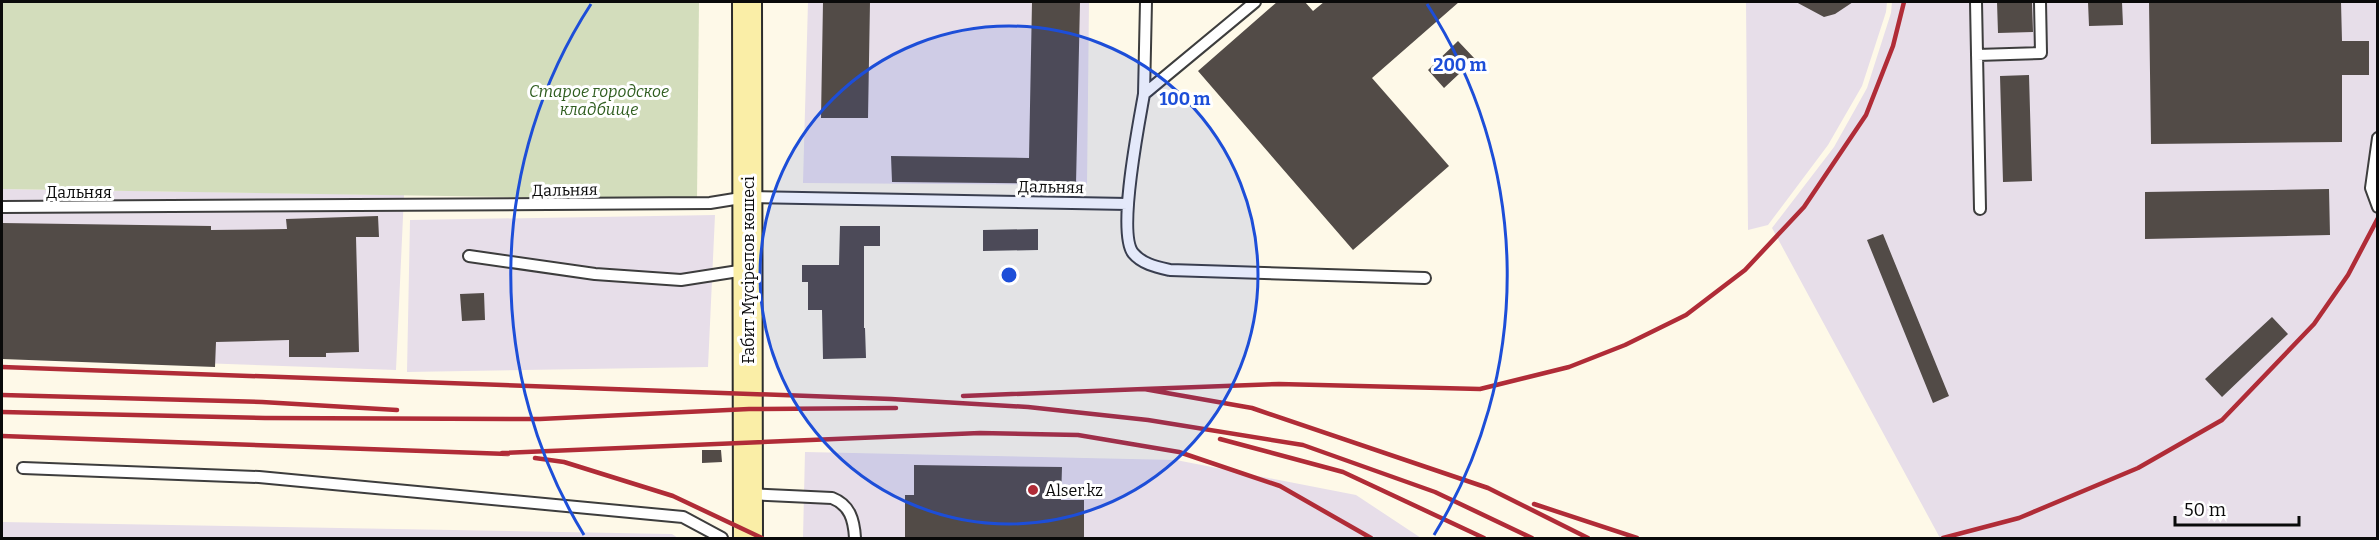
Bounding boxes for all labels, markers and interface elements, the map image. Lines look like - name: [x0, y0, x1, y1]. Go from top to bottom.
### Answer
- text: 200 m: [1433, 54, 1487, 76]
- park label: Старое городское кладбище: [529, 82, 669, 119]
- text: 100 m: [1159, 88, 1211, 110]
- street label: Ғабит Мүсірепов көшесі: [739, 176, 758, 364]
- street label: Дальняя: [1018, 177, 1084, 197]
- street label: Дальняя: [532, 180, 598, 200]
- street label: Дальняя: [46, 183, 112, 202]
- centre of rings: [999, 265, 1019, 285]
- place label: Alser.kz: [1045, 481, 1103, 500]
- marker: Alser.kz: [1026, 483, 1040, 497]
- scale bar: [2175, 489, 2300, 527]
- text: 50 m: [2184, 499, 2226, 521]

